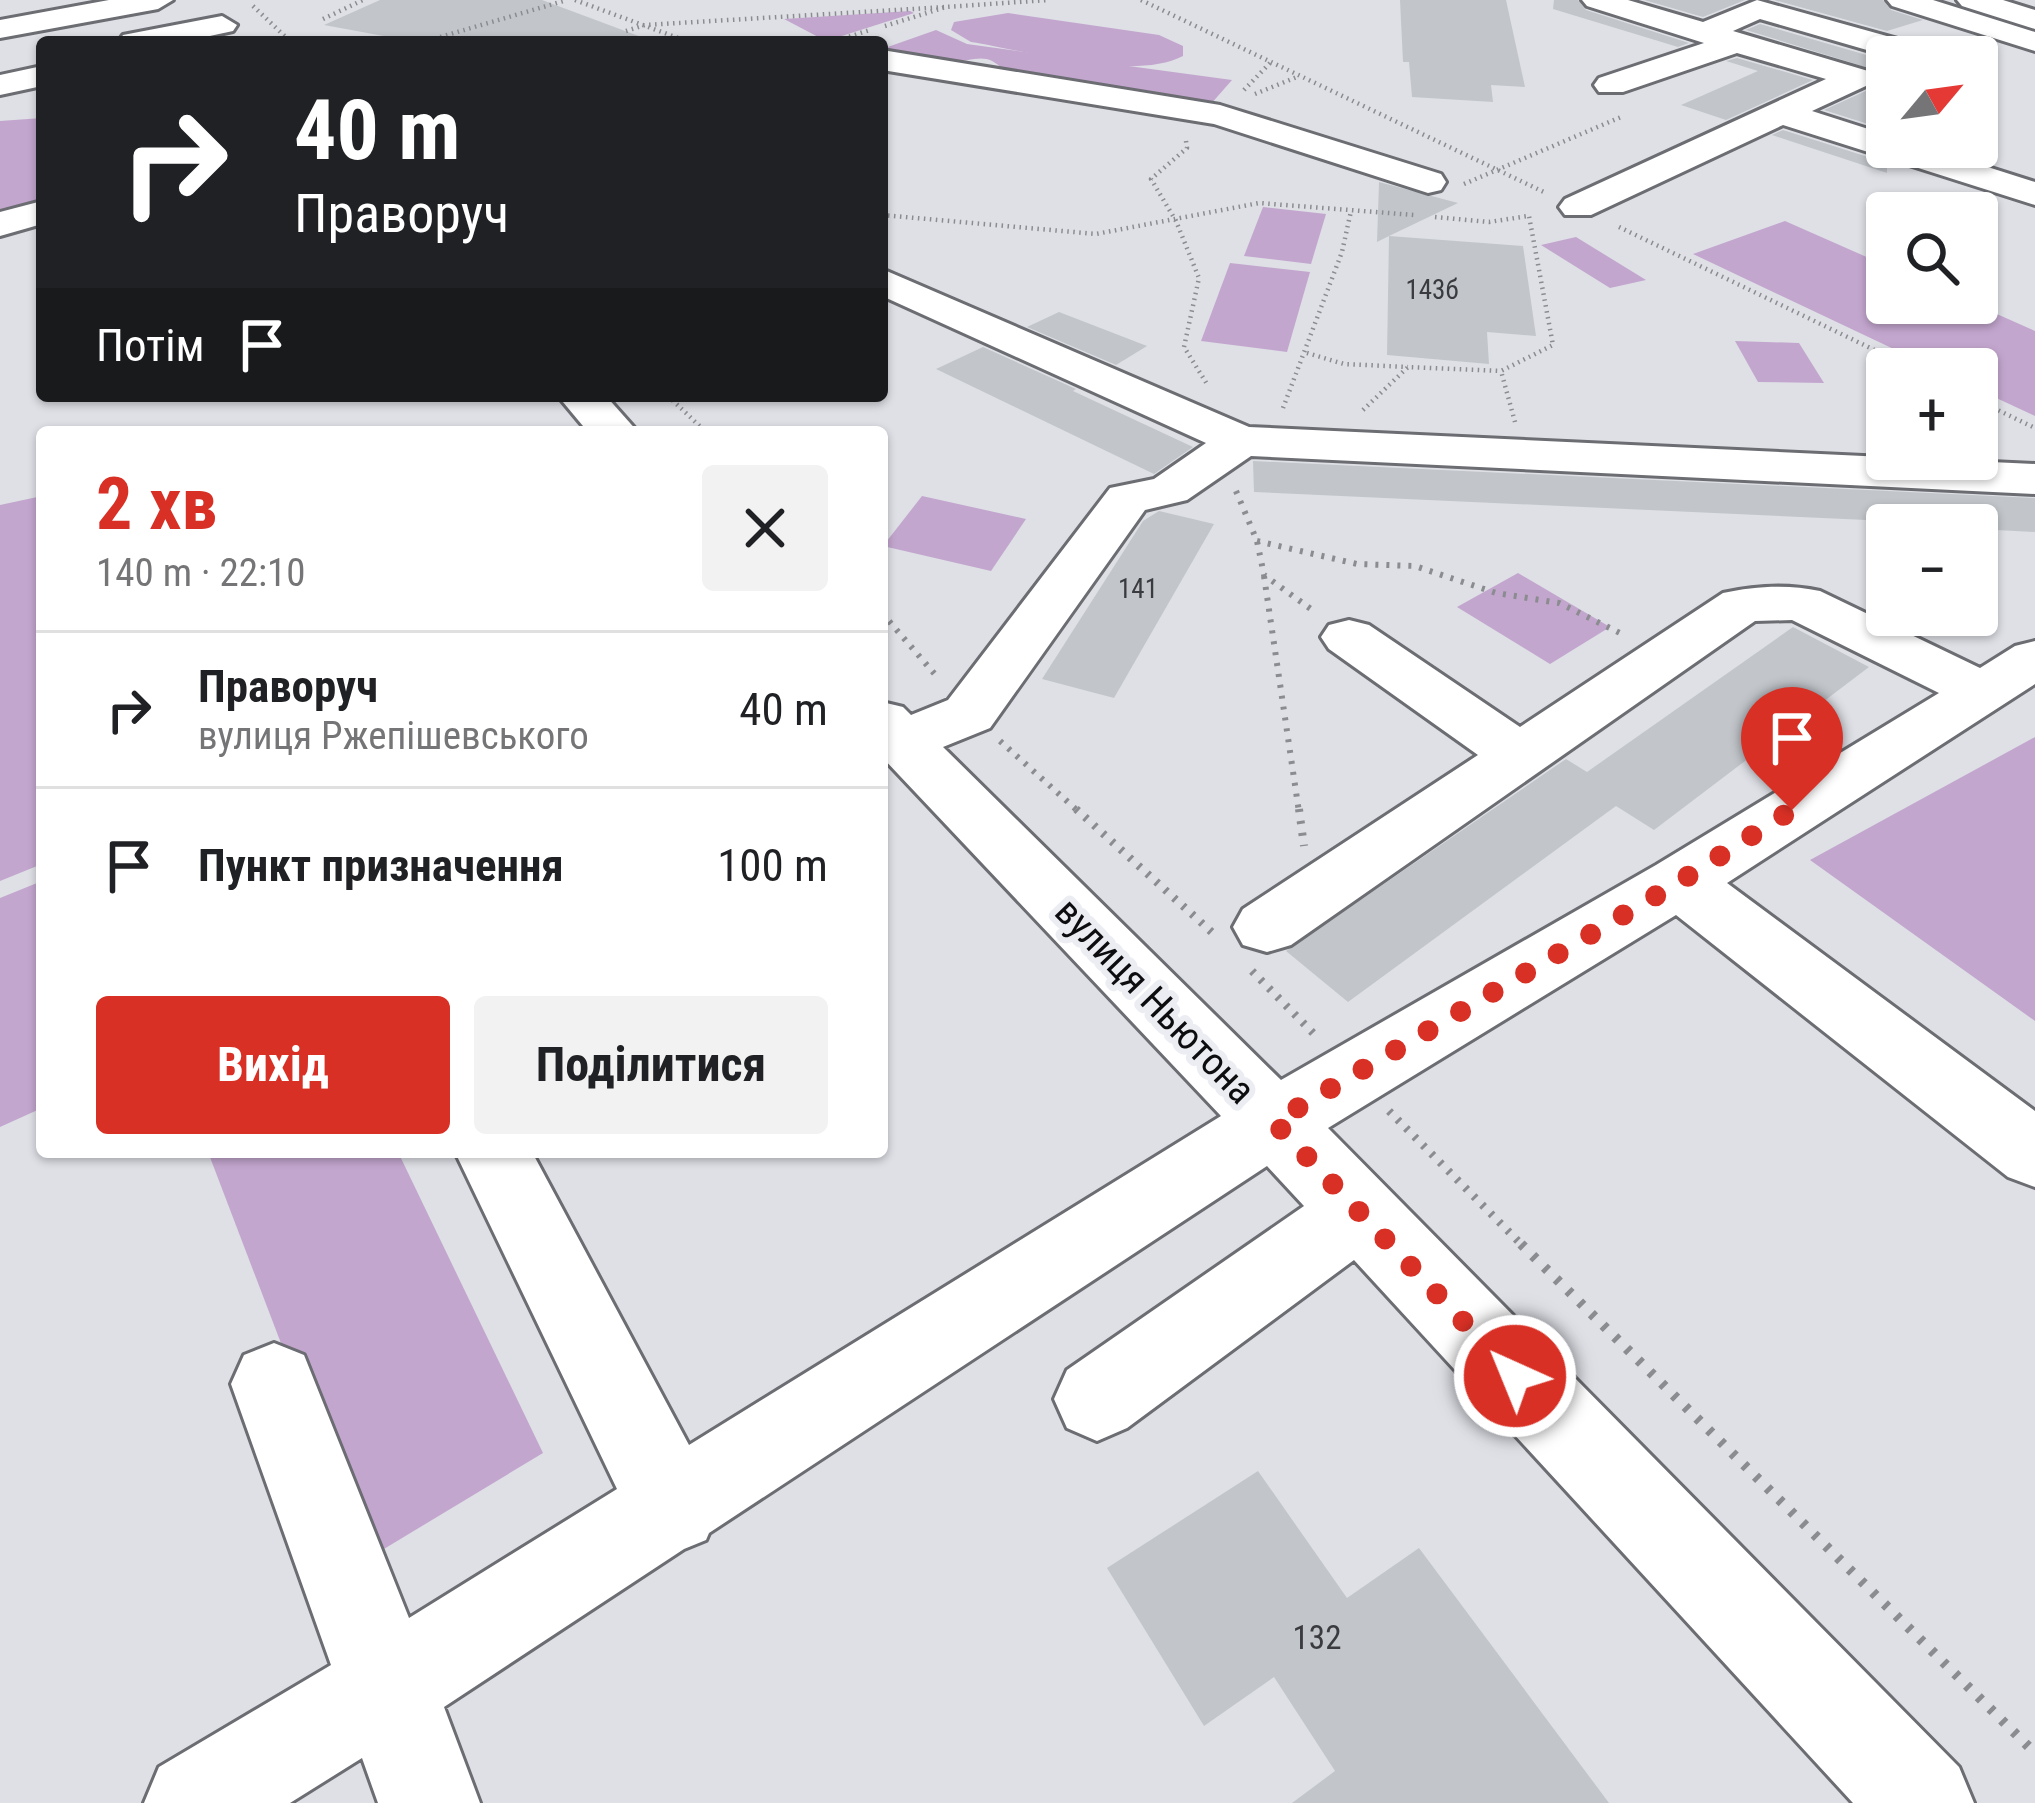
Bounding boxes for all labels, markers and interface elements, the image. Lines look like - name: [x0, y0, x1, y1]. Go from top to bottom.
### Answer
- north arrow: [1866, 36, 1998, 168]
- map controls: [1866, 36, 1998, 636]
- text: 40 m: [294, 81, 461, 180]
- icon: right: [96, 84, 252, 240]
- text: Праворуч: [294, 182, 509, 245]
- button: search: [1866, 192, 1998, 324]
- house number: 143б: [1405, 274, 1459, 306]
- icon: arrive: [229, 312, 295, 378]
- text: Потім: [96, 319, 205, 372]
- button: +: [1866, 348, 1998, 480]
- text: 2 хв: [96, 462, 217, 547]
- button: close: [702, 465, 828, 591]
- button: −: [1866, 504, 1998, 636]
- text: 140 m · 22:10: [96, 550, 306, 596]
- house number: 141: [1118, 573, 1158, 605]
- text: Праворуч: [198, 660, 378, 713]
- icon: right: [96, 677, 162, 743]
- text: 40 m: [739, 683, 828, 736]
- pin: [1741, 687, 1843, 810]
- icon: arrive: [1759, 705, 1825, 771]
- text: вулиця Ржепішевського: [198, 713, 589, 759]
- icon: arrive: [96, 833, 162, 899]
- text: Пункт призначення: [198, 839, 564, 892]
- text: 100 m: [717, 839, 828, 892]
- street label: вулиця Ньютона: [1046, 889, 1264, 1113]
- button: Вихід: [96, 996, 450, 1134]
- button: Поділитися: [474, 996, 828, 1134]
- position arrow: [1452, 1313, 1578, 1439]
- house number: 132: [1293, 1618, 1341, 1657]

